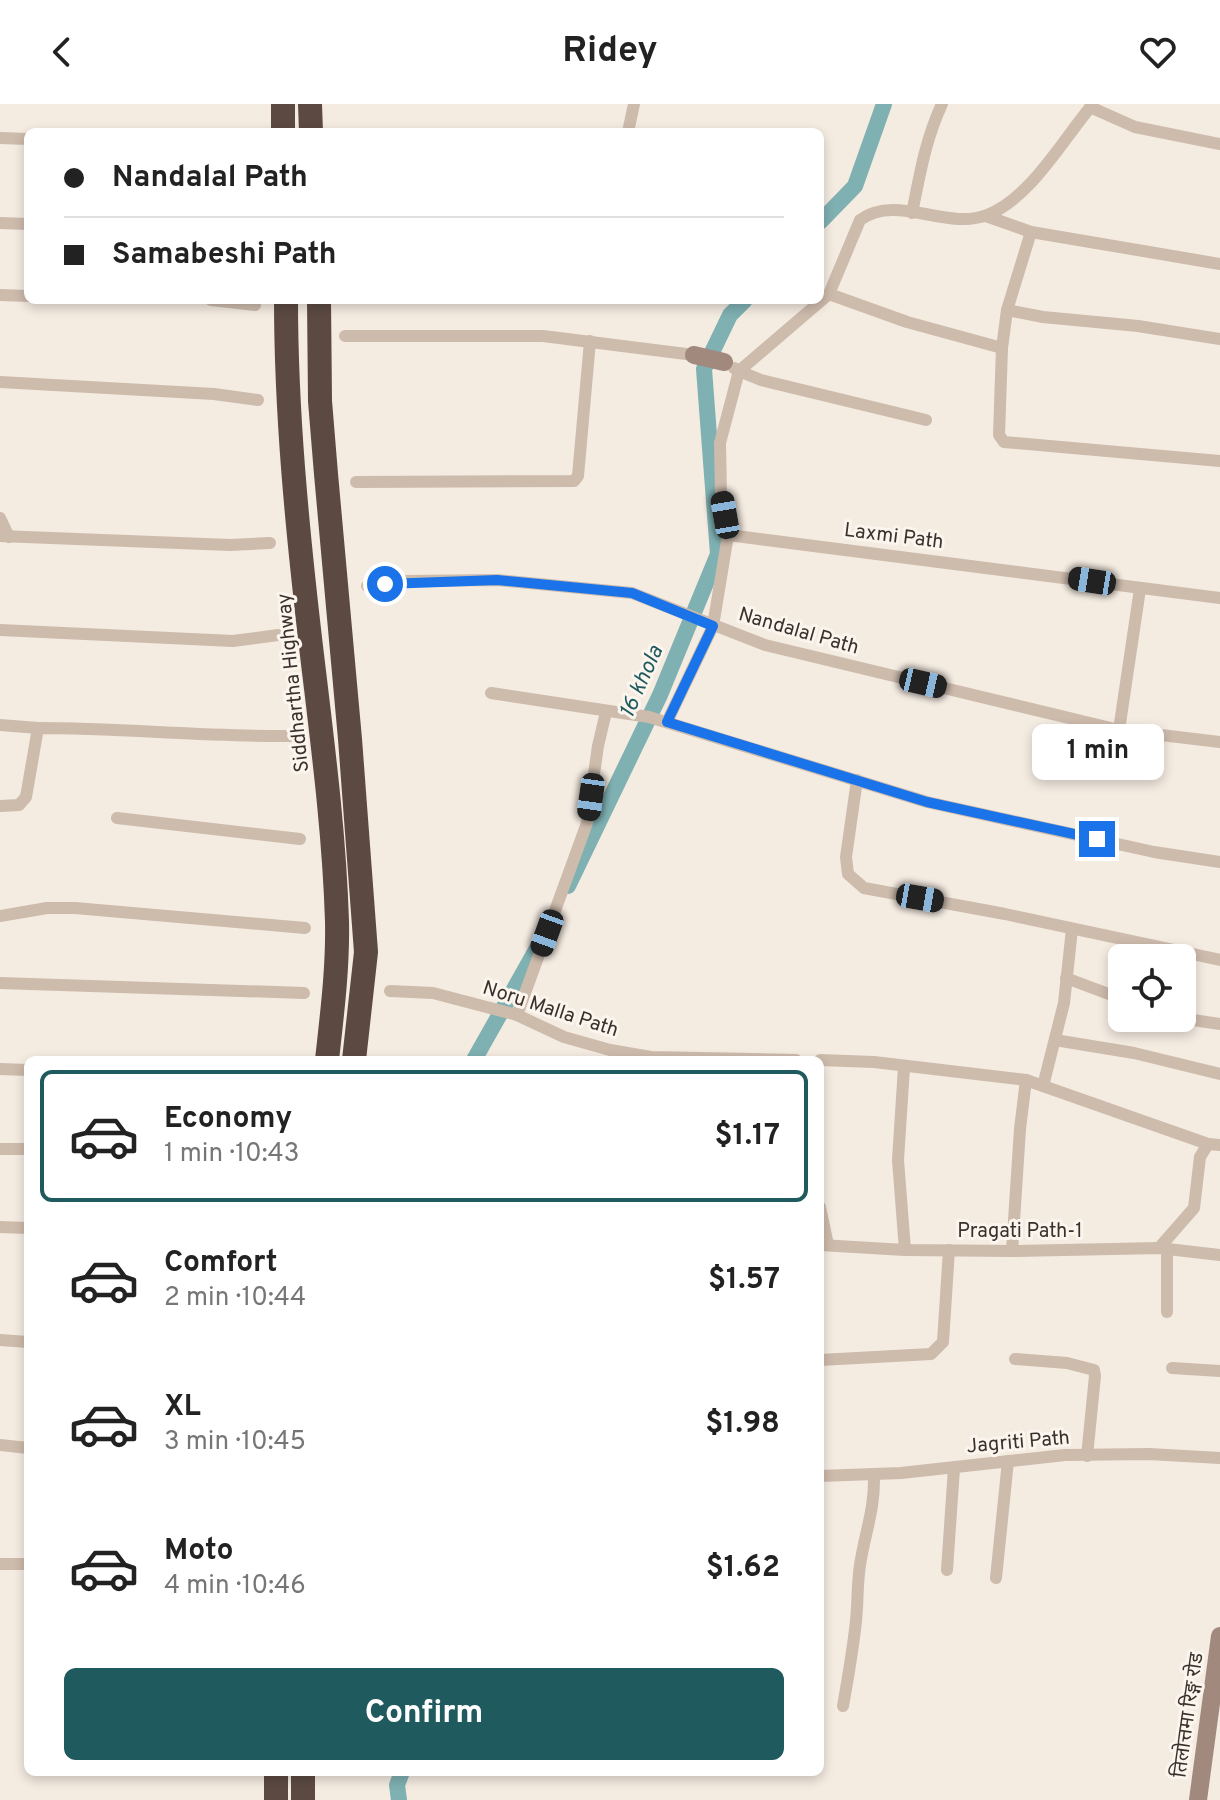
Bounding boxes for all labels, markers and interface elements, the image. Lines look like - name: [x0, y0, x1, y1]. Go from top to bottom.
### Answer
- text: Ridey: [562, 29, 658, 75]
- icon: back: [40, 30, 84, 74]
- icon: heart: [1136, 30, 1180, 74]
- text: Nandalal Path: [112, 160, 308, 197]
- text: Samabeshi Path: [112, 237, 336, 274]
- car: [709, 489, 741, 541]
- street label: Laxmi Path: [843, 518, 945, 556]
- car: [1066, 565, 1118, 597]
- route start: [367, 566, 403, 602]
- street label: Siddhartha Highway: [272, 592, 316, 774]
- street label: Nandalal Path: [735, 602, 862, 662]
- water label: 16 khola: [614, 641, 670, 723]
- car: [897, 666, 949, 700]
- callout: 1 min: [1031, 723, 1163, 779]
- text: 1 min: [1067, 735, 1129, 768]
- car: [576, 772, 606, 822]
- route end: [1079, 821, 1115, 857]
- car: [894, 882, 946, 914]
- car: [528, 906, 566, 960]
- map controls: [1108, 944, 1196, 1032]
- button: locate: [1108, 944, 1196, 1032]
- street label: Noru Malla Path: [479, 976, 622, 1044]
- icon: car: [68, 1100, 140, 1172]
- text: Economy: [164, 1101, 292, 1138]
- text: $1.17: [714, 1118, 780, 1155]
- text: 1 min · 10:43: [164, 1138, 299, 1171]
- street label: Pragati Path-1: [957, 1219, 1083, 1245]
- icon: car: [68, 1244, 140, 1316]
- text: Comfort: [164, 1245, 277, 1282]
- text: $1.57: [708, 1262, 780, 1299]
- text: 2 min · 10:44: [164, 1282, 306, 1315]
- icon: car: [68, 1388, 140, 1460]
- text: XL: [164, 1389, 201, 1426]
- text: $1.98: [705, 1406, 780, 1443]
- text: 3 min · 10:45: [164, 1426, 306, 1459]
- street label: Jagriti Path: [965, 1426, 1071, 1460]
- icon: car: [68, 1532, 140, 1604]
- text: Moto: [164, 1533, 234, 1570]
- text: $1.62: [706, 1550, 780, 1587]
- text: 4 min · 10:46: [164, 1570, 306, 1603]
- street label: तिलोत्तमा रिङ्ग रोड: [1166, 1651, 1211, 1779]
- button: Confirm: [64, 1668, 784, 1760]

